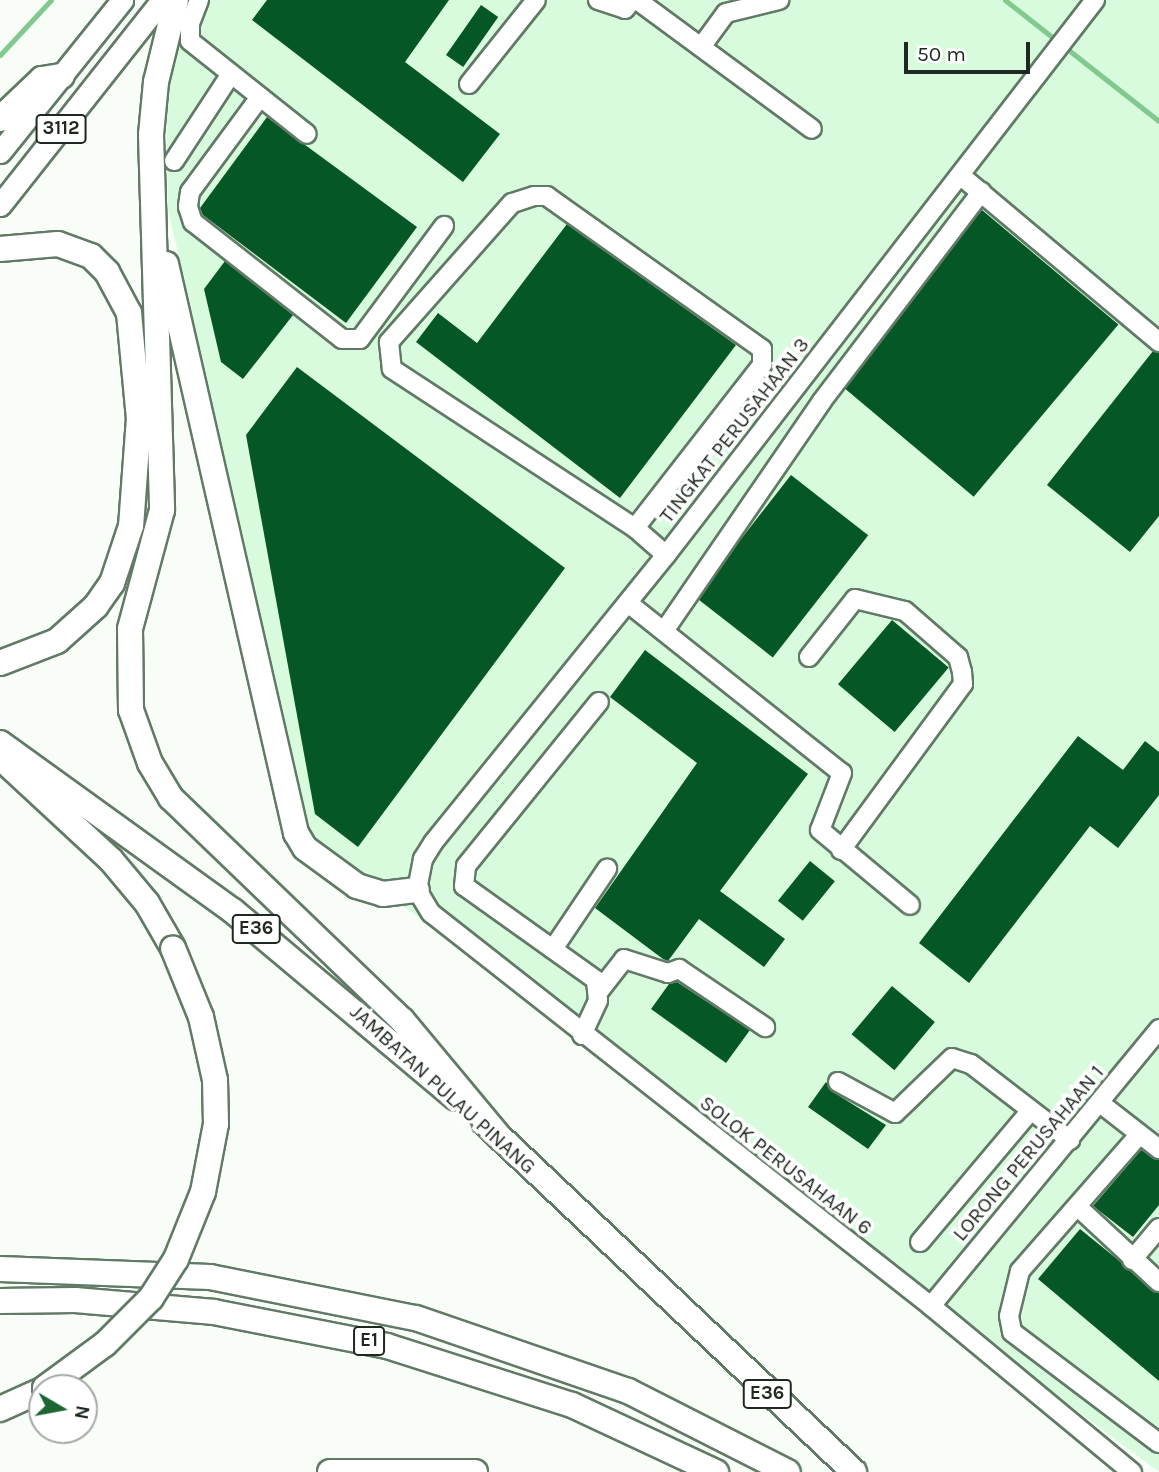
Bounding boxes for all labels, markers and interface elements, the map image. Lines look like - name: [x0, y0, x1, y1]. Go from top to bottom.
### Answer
- scale bar: [907, 28, 1033, 72]
- text: 50 m: [917, 42, 966, 66]
- road number: 3112: [35, 113, 87, 144]
- street label: TINGKAT PERUSAHAAN 3: [654, 332, 814, 528]
- road number: E36: [232, 914, 280, 945]
- street label: JAMBATAN PULAU PINANG: [345, 999, 541, 1179]
- street label: LORONG PERUSAHAAN 1: [947, 1060, 1109, 1246]
- street label: SOLOK PERUSAHAAN 6: [695, 1090, 877, 1240]
- road number: E1: [352, 1326, 386, 1357]
- north arrow: [28, 1374, 98, 1444]
- road number: E36: [742, 1378, 792, 1410]
- text: N: [70, 1404, 94, 1421]

